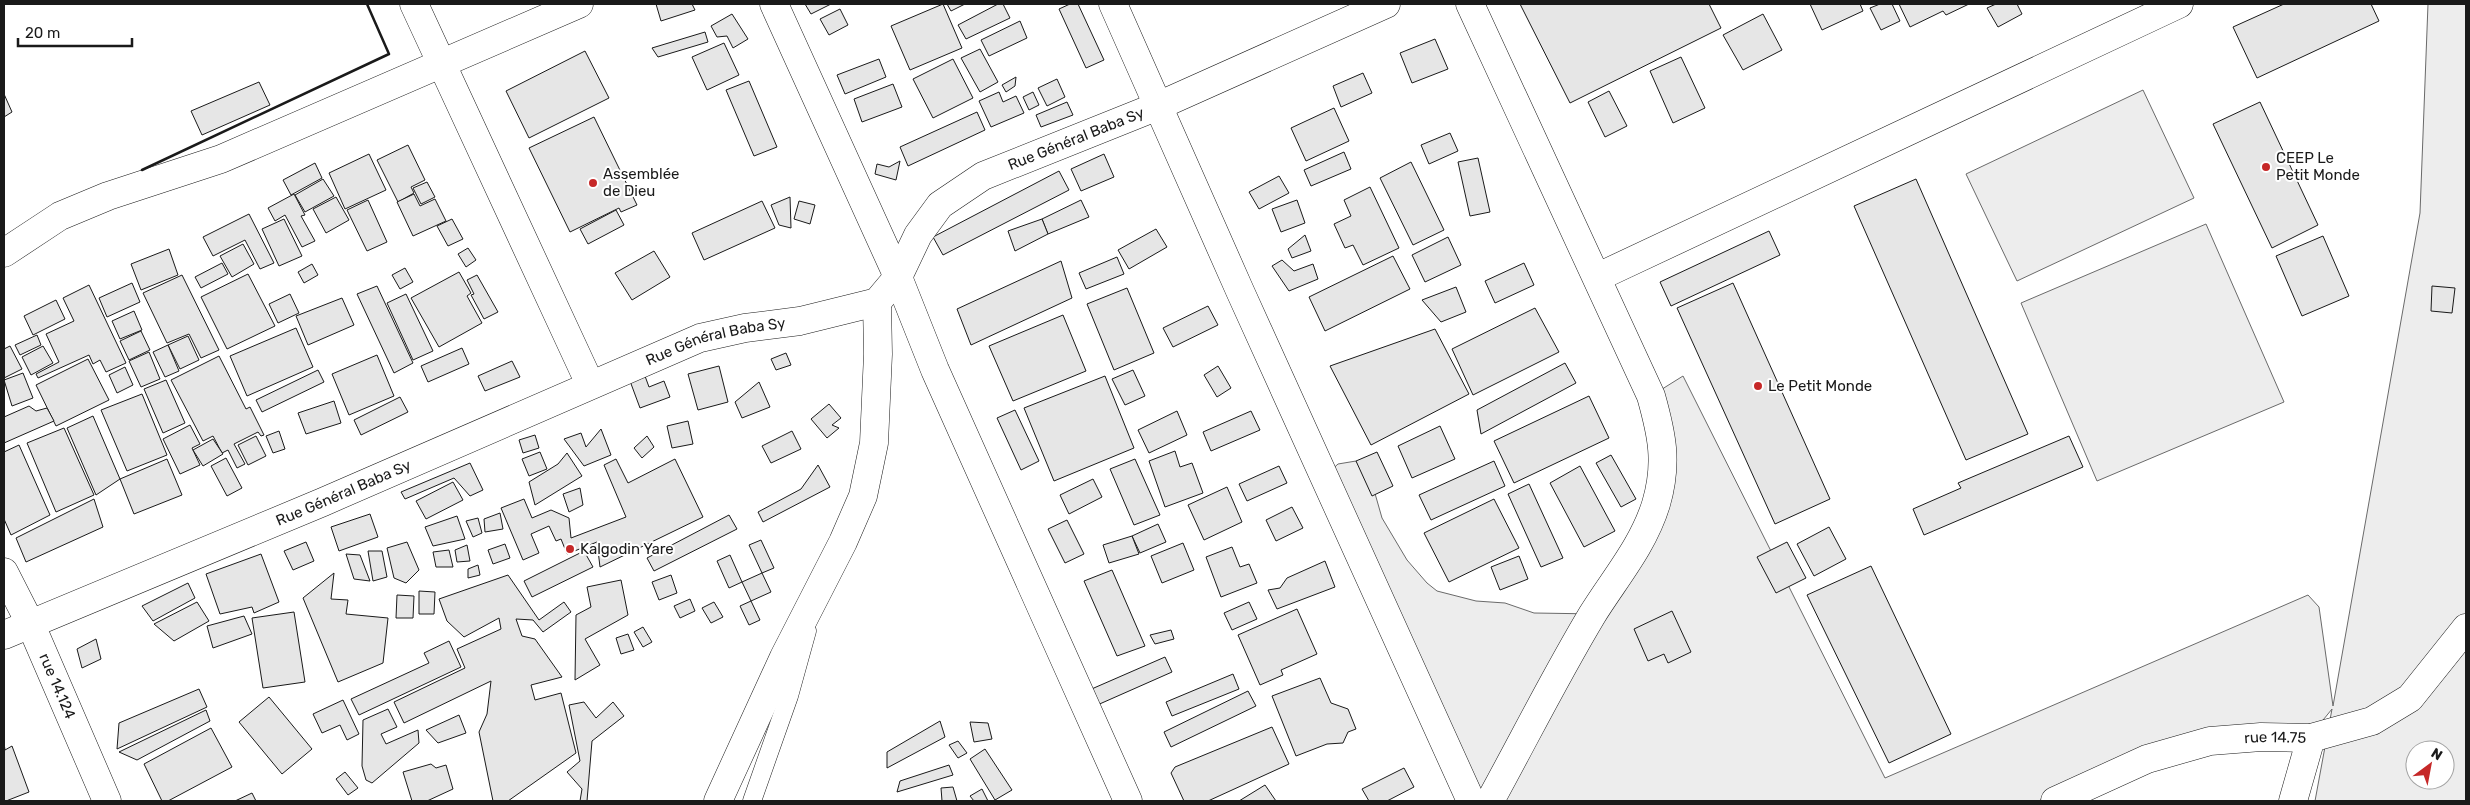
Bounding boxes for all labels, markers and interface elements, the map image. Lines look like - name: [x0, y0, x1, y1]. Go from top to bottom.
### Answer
- scale bar: [18, 15, 131, 47]
- text: 20 m: [25, 24, 60, 42]
- street label: Rue Général Baba Sy: [1005, 103, 1147, 174]
- place label: CEEP Le Petit Monde: [2276, 149, 2360, 184]
- marker: CEEP Le Petit Monde: [2260, 161, 2272, 173]
- place label: Assemblée de Dieu: [603, 165, 679, 200]
- marker: Assemblée de Dieu: [587, 177, 599, 189]
- street label: Rue Général Baba Sy: [643, 314, 787, 370]
- place label: Le Petit Monde: [1768, 377, 1872, 395]
- marker: Le Petit Monde: [1752, 380, 1764, 392]
- street label: Rue Général Baba Sy: [273, 456, 414, 530]
- place label: Kalgodin Yare: [580, 540, 674, 558]
- marker: Kalgodin Yare: [564, 543, 576, 555]
- street label: rue 14.124: [35, 651, 79, 722]
- street label: rue 14.75: [2243, 728, 2307, 747]
- north arrow: [2405, 740, 2455, 790]
- text: N: [2428, 745, 2445, 764]

